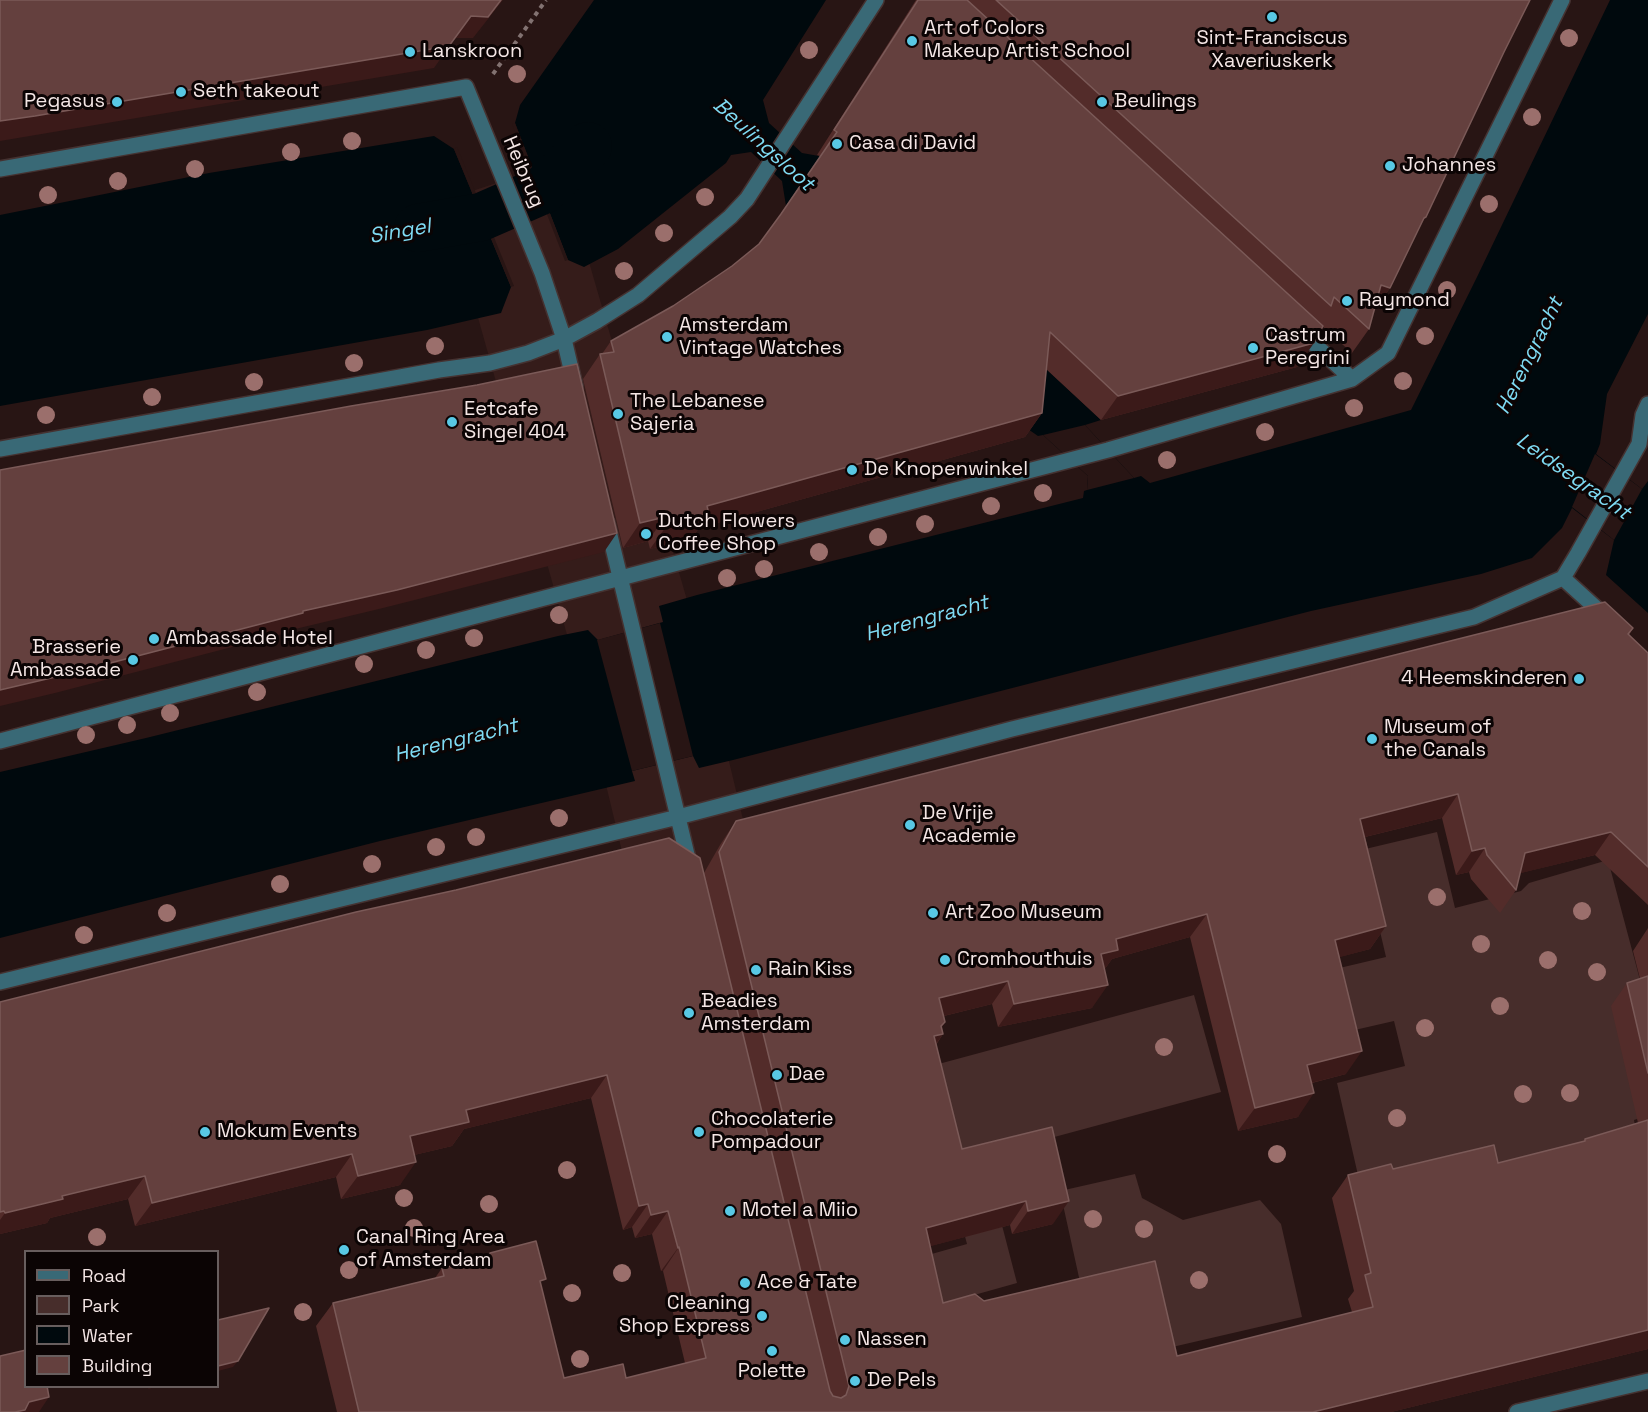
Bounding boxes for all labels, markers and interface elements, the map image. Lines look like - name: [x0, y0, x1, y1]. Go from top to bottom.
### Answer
- marker: Sint-Franciscus Xaveriuskerk: [1265, 10, 1279, 24]
- place label: Art of Colors Makeup Artist School: [924, 17, 1130, 64]
- place label: Sint-Franciscus Xaveriuskerk: [1196, 27, 1348, 74]
- marker: Art of Colors Makeup Artist School: [905, 34, 919, 48]
- place label: Lanskroon: [422, 40, 522, 64]
- marker: Lanskroon: [403, 45, 417, 59]
- place label: Seth takeout: [193, 80, 320, 104]
- marker: Seth takeout: [174, 85, 188, 99]
- place label: Pegasus: [24, 90, 105, 114]
- place label: Beulings: [1114, 90, 1197, 114]
- water label: Beulingsloot: [707, 93, 819, 197]
- marker: Pegasus: [110, 95, 124, 109]
- marker: Beulings: [1095, 95, 1109, 109]
- place label: Casa di David: [849, 132, 976, 156]
- street label: Heibrug: [497, 133, 549, 211]
- marker: Casa di David: [830, 137, 844, 151]
- place label: Johannes: [1402, 154, 1496, 178]
- marker: Johannes: [1383, 159, 1397, 173]
- water label: Singel: [367, 214, 433, 250]
- place label: Raymond: [1359, 289, 1450, 313]
- marker: Raymond: [1340, 294, 1354, 308]
- water label: Herengracht: [1491, 294, 1569, 418]
- place label: Amsterdam Vintage Watches: [679, 314, 842, 361]
- place label: Castrum Peregrini: [1265, 324, 1350, 371]
- marker: Amsterdam Vintage Watches: [660, 330, 674, 344]
- marker: Castrum Peregrini: [1246, 341, 1260, 355]
- place label: The Lebanese Sajeria: [630, 390, 765, 437]
- place label: Eetcafe Singel 404: [464, 398, 566, 445]
- marker: The Lebanese Sajeria: [611, 407, 625, 421]
- marker: Eetcafe Singel 404: [445, 415, 459, 429]
- water label: Leidsegracht: [1511, 428, 1635, 526]
- place label: De Knopenwinkel: [864, 458, 1028, 482]
- marker: De Knopenwinkel: [845, 463, 859, 477]
- place label: Dutch Flowers Coffee Shop: [658, 510, 795, 557]
- marker: Dutch Flowers Coffee Shop: [639, 527, 653, 541]
- water label: Herengracht: [863, 590, 991, 648]
- place label: Ambassade Hotel: [166, 627, 333, 651]
- marker: Ambassade Hotel: [147, 632, 161, 646]
- place label: Brasserie Ambassade: [10, 636, 121, 683]
- marker: Brasserie Ambassade: [126, 653, 140, 667]
- place label: 4 Heemskinderen: [1401, 667, 1567, 691]
- marker: 4 Heemskinderen: [1572, 672, 1586, 686]
- water label: Herengracht: [391, 713, 521, 769]
- place label: Museum of the Canals: [1384, 716, 1491, 763]
- marker: Museum of the Canals: [1365, 732, 1379, 746]
- place label: De Vrije Academie: [922, 802, 1016, 849]
- marker: De Vrije Academie: [903, 818, 917, 832]
- place label: Art Zoo Museum: [945, 901, 1102, 925]
- marker: Art Zoo Museum: [926, 906, 940, 920]
- place label: Cromhouthuis: [957, 948, 1092, 972]
- marker: Cromhouthuis: [938, 953, 952, 967]
- place label: Rain Kiss: [768, 958, 853, 982]
- marker: Rain Kiss: [749, 963, 763, 977]
- place label: Beadies Amsterdam: [701, 990, 811, 1037]
- marker: Beadies Amsterdam: [682, 1006, 696, 1020]
- place label: Dae: [789, 1063, 825, 1087]
- marker: Dae: [770, 1068, 784, 1082]
- place label: Chocolaterie Pompadour: [711, 1108, 834, 1155]
- place label: Mokum Events: [217, 1120, 357, 1144]
- marker: Mokum Events: [198, 1125, 212, 1139]
- marker: Chocolaterie Pompadour: [692, 1125, 706, 1139]
- place label: Motel a Miio: [742, 1199, 858, 1223]
- marker: Motel a Miio: [723, 1204, 737, 1218]
- place label: Canal Ring Area of Amsterdam: [356, 1226, 505, 1273]
- marker: Canal Ring Area of Amsterdam: [337, 1243, 351, 1257]
- legend: [24, 1250, 219, 1388]
- text: Road: [82, 1264, 126, 1287]
- place label: Ace & Tate: [757, 1271, 857, 1295]
- marker: Ace & Tate: [738, 1276, 752, 1290]
- place label: Cleaning Shop Express: [619, 1292, 750, 1339]
- text: Park: [82, 1294, 119, 1317]
- marker: Cleaning Shop Express: [755, 1309, 769, 1323]
- text: Water: [82, 1324, 133, 1347]
- place label: Nassen: [857, 1328, 927, 1352]
- marker: Nassen: [838, 1333, 852, 1347]
- marker: Polette: [765, 1344, 779, 1358]
- text: Building: [82, 1354, 152, 1377]
- place label: Polette: [738, 1360, 806, 1384]
- place label: De Pels: [867, 1369, 936, 1393]
- marker: De Pels: [848, 1374, 862, 1388]

